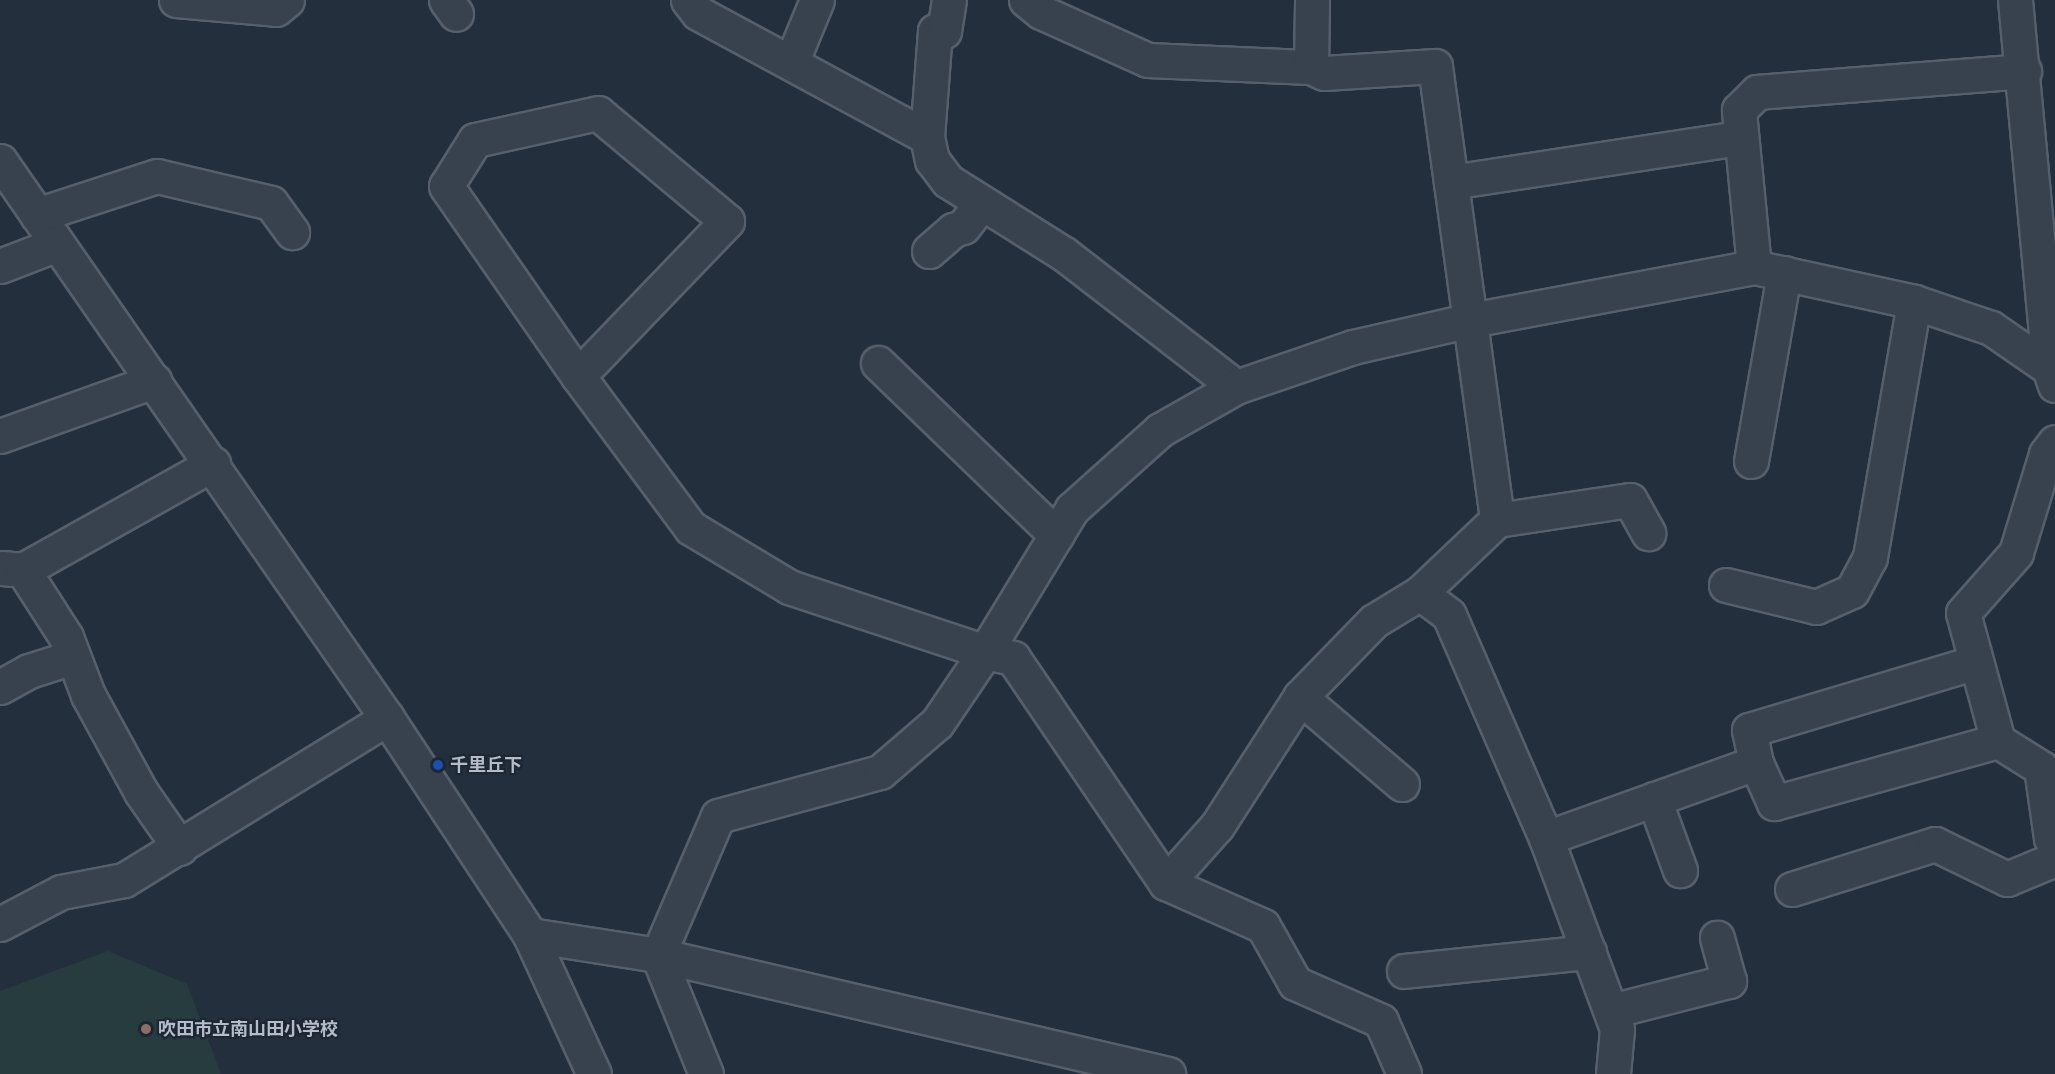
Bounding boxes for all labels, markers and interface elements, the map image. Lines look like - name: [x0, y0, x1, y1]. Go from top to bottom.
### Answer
- place label: 千里丘下: [450, 754, 522, 776]
- marker: 千里丘下: [431, 758, 445, 772]
- place label: 吹田市立南山田小学校: [158, 1018, 338, 1040]
- marker: 吹田市立南山田小学校: [139, 1022, 153, 1036]

